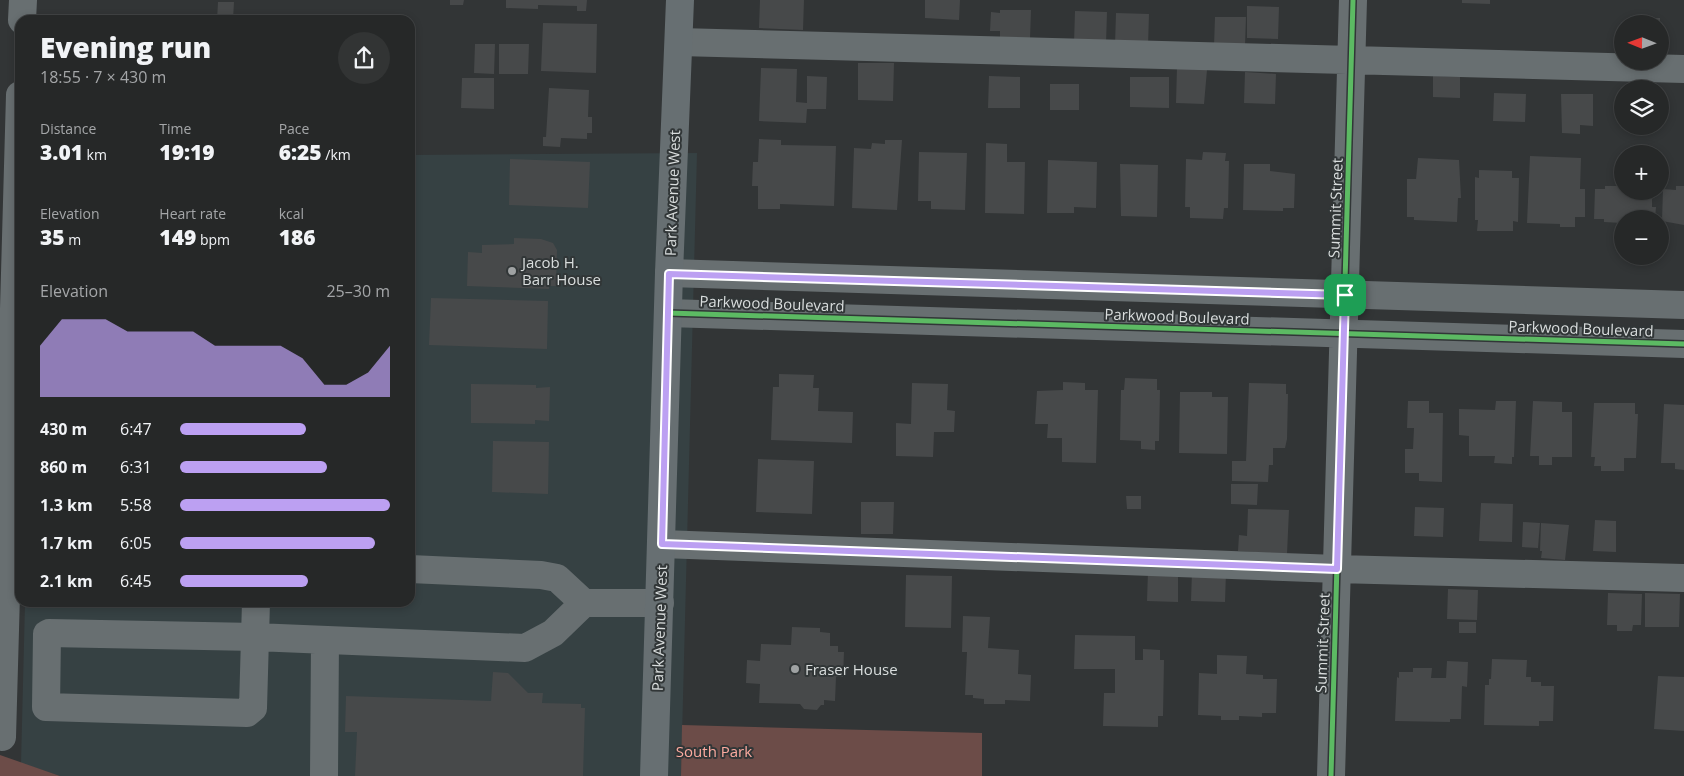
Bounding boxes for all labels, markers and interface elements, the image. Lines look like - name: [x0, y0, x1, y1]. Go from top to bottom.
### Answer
- north arrow: [1614, 15, 1669, 70]
- map controls: [1614, 15, 1669, 265]
- text: Evening run: [40, 28, 211, 66]
- button: share: [338, 32, 390, 84]
- text: 18:55 · 7 × 430 m: [40, 66, 166, 88]
- button: layers: [1614, 80, 1669, 135]
- text: Distance: [40, 119, 96, 138]
- text: Time: [159, 119, 191, 138]
- text: Pace: [279, 119, 309, 138]
- street label: Park Avenue West: [660, 130, 684, 256]
- text: 3.01: [40, 138, 83, 166]
- text: 19:19: [159, 138, 215, 166]
- text: 6:25: [279, 138, 322, 166]
- text: km: [83, 145, 107, 164]
- text: /km: [322, 145, 351, 164]
- button: +: [1614, 145, 1669, 200]
- street label: Summit Street: [1323, 158, 1347, 258]
- text: Elevation: [40, 204, 99, 223]
- text: Heart rate: [159, 204, 226, 223]
- text: kcal: [279, 204, 304, 223]
- button: −: [1614, 210, 1669, 265]
- text: 35: [40, 223, 65, 251]
- text: 149: [159, 223, 196, 251]
- text: 186: [279, 223, 316, 251]
- text: m: [65, 230, 81, 249]
- text: bpm: [196, 230, 230, 249]
- place label: Jacob H. Barr House: [520, 252, 601, 289]
- marker: Jacob H. Barr House: [506, 265, 518, 277]
- pin: [1324, 274, 1366, 316]
- text: Elevation: [40, 280, 108, 302]
- text: 25–30 m: [326, 280, 390, 302]
- icon: arrive: [1331, 281, 1359, 309]
- street label: Parkwood Boulevard: [699, 290, 845, 316]
- street label: Parkwood Boulevard: [1104, 303, 1250, 329]
- street label: Parkwood Boulevard: [1508, 315, 1654, 341]
- text: 430 m: [40, 418, 87, 440]
- text: 6:47: [120, 418, 152, 440]
- text: 860 m: [40, 456, 87, 478]
- text: 6:31: [120, 456, 152, 478]
- text: 1.3 km: [40, 494, 93, 516]
- text: 5:58: [120, 494, 152, 516]
- text: 1.7 km: [40, 532, 93, 554]
- text: 6:05: [120, 532, 152, 554]
- street label: Park Avenue West: [647, 565, 671, 691]
- text: 2.1 km: [40, 570, 93, 592]
- text: 6:45: [120, 570, 152, 592]
- street label: Summit Street: [1310, 593, 1334, 693]
- place label: Fraser House: [805, 659, 898, 679]
- marker: Fraser House: [789, 663, 801, 675]
- park label: South Park: [676, 741, 752, 761]

